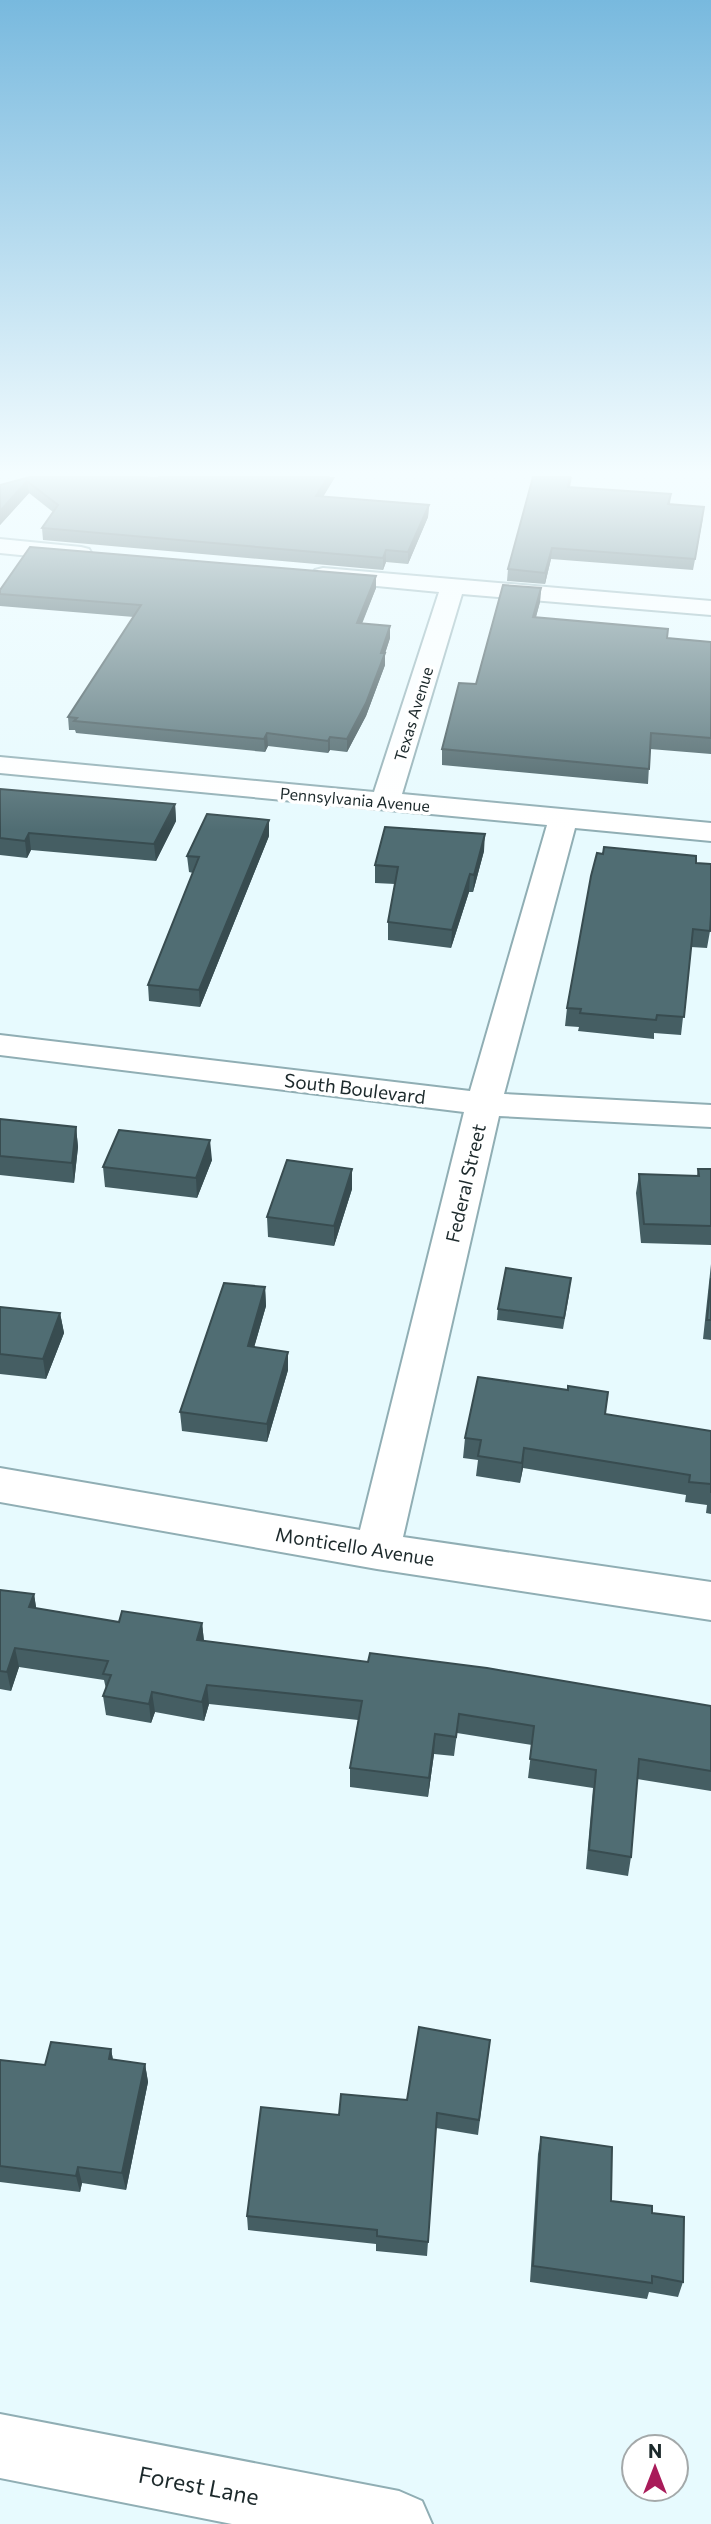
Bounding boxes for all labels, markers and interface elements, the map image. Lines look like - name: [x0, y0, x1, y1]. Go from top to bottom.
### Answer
- street label: Texas Avenue: [390, 664, 436, 764]
- street label: Pennsylvania Avenue: [279, 783, 431, 815]
- street label: South Boulevard: [283, 1068, 427, 1108]
- street label: Federal Street: [440, 1121, 490, 1245]
- street label: Monticello Avenue: [274, 1522, 436, 1570]
- north arrow: [620, 2433, 690, 2503]
- text: N: [648, 2439, 662, 2462]
- street label: Forest Lane: [136, 2460, 262, 2510]

